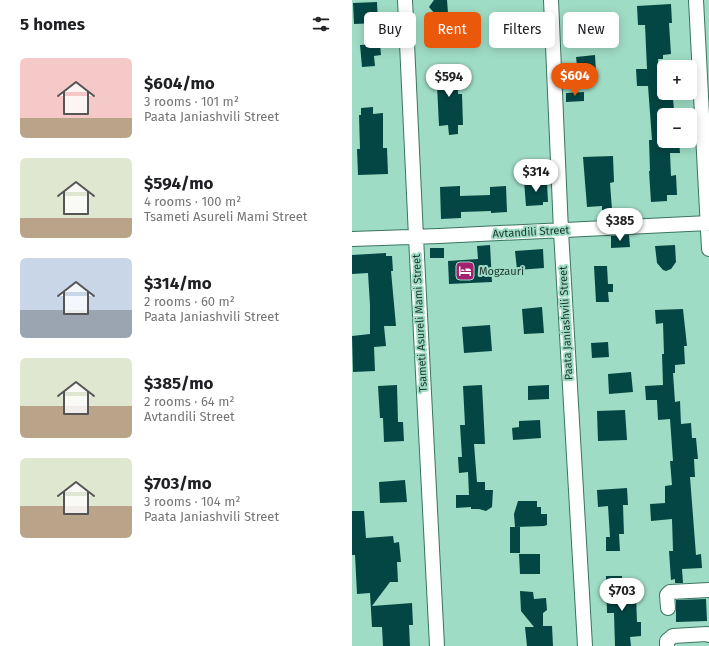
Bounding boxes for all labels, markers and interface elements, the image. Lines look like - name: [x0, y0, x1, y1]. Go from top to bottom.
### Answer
- chip: Buy: [364, 12, 416, 48]
- chip: Rent: [424, 12, 481, 48]
- chip: Filters: [489, 12, 555, 48]
- chip: New: [563, 12, 619, 48]
- icon: filters: [310, 13, 332, 35]
- text: 5 homes: [20, 14, 85, 35]
- map controls: [657, 60, 697, 148]
- button: +: [657, 60, 697, 100]
- pin: $604: [551, 63, 599, 97]
- pin: $594: [425, 64, 473, 98]
- text: $604: [560, 68, 590, 83]
- text: $594: [435, 69, 463, 84]
- text: $604/mo: [144, 73, 215, 94]
- icon: home: [52, 74, 100, 122]
- text: 3 rooms · 101 m²: [144, 94, 239, 109]
- button: −: [657, 108, 697, 148]
- text: Paata Janiashvili Street: [144, 109, 279, 124]
- pin: $314: [512, 159, 560, 193]
- text: $314: [523, 164, 550, 179]
- text: $594/mo: [144, 173, 213, 194]
- icon: home: [52, 174, 100, 222]
- text: 4 rooms · 100 m²: [144, 194, 241, 209]
- pin: $385: [596, 208, 644, 242]
- text: Tsameti Asureli Mami Street: [144, 209, 308, 224]
- text: $385: [606, 213, 634, 228]
- street label: Avtandili Street: [492, 223, 570, 241]
- street label: Tsameti Asureli Mami Street: [410, 254, 430, 392]
- hotel icon: Mogzauri: [454, 260, 476, 282]
- place label: Mogzauri: [479, 265, 524, 278]
- street label: Paata Janiashvili Street: [557, 266, 575, 380]
- text: $314/mo: [144, 273, 212, 294]
- icon: home: [52, 274, 100, 322]
- text: 2 rooms · 60 m²: [144, 294, 235, 309]
- text: Paata Janiashvili Street: [144, 309, 279, 324]
- text: $385/mo: [144, 373, 213, 394]
- icon: home: [52, 374, 100, 422]
- text: 2 rooms · 64 m²: [144, 394, 234, 409]
- text: Avtandili Street: [144, 409, 235, 424]
- text: $703/mo: [144, 473, 212, 494]
- icon: home: [52, 474, 100, 522]
- text: 3 rooms · 104 m²: [144, 494, 241, 509]
- text: Paata Janiashvili Street: [144, 509, 279, 524]
- pin: $703: [598, 578, 646, 612]
- text: $703: [608, 583, 636, 598]

